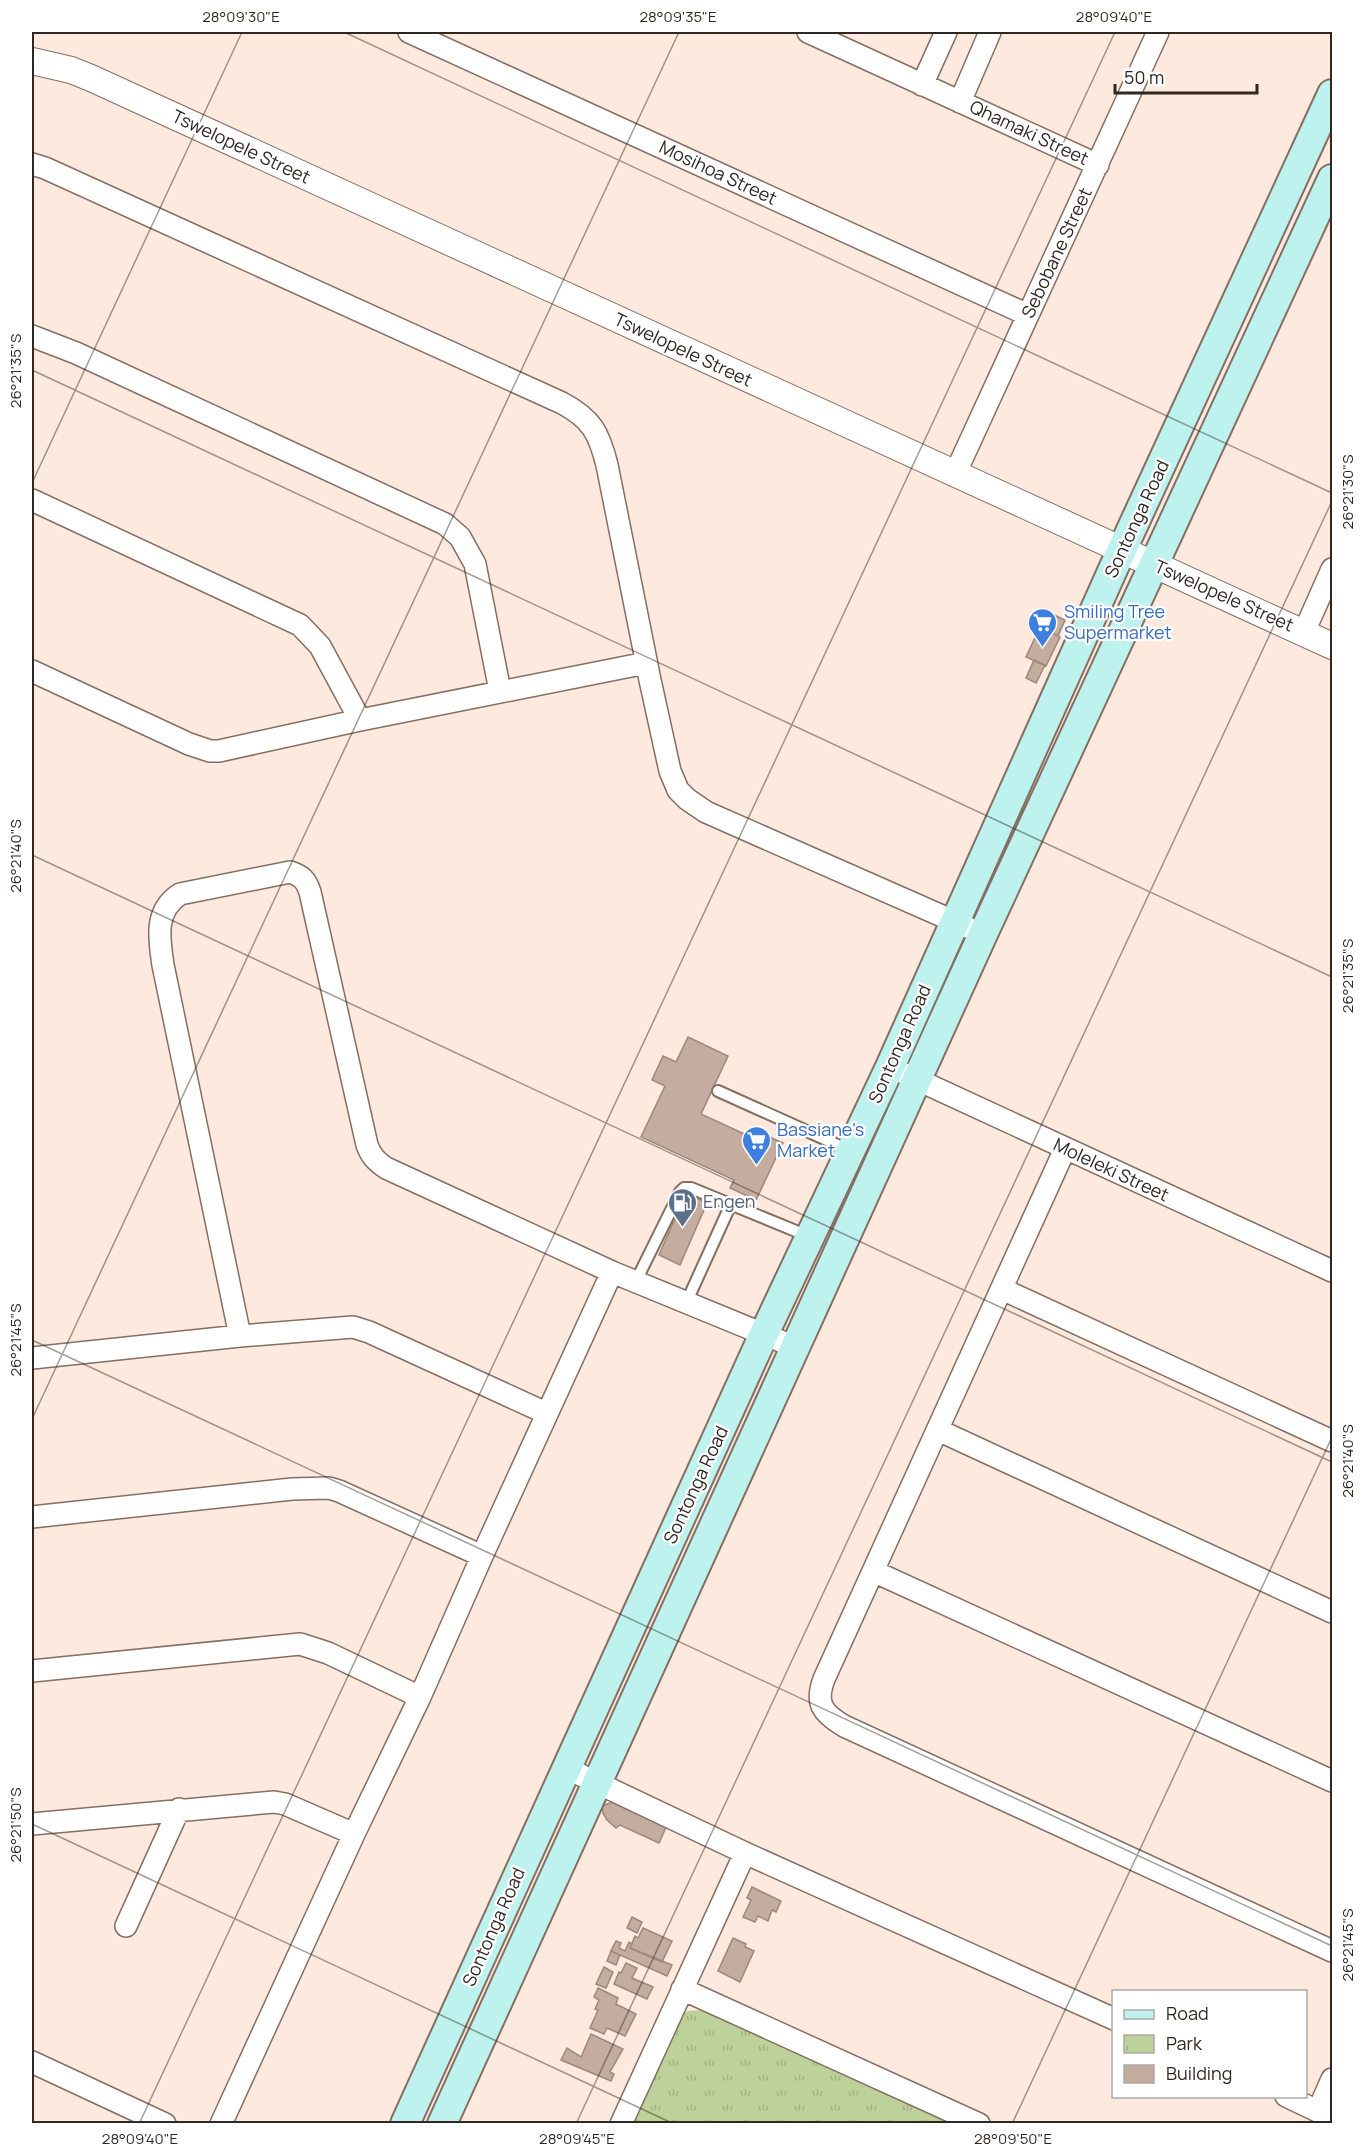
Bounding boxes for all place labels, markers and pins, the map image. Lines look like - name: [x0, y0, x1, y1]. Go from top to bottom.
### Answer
- place label: Smiling Tree Supermarket: [1064, 599, 1172, 644]
- supermarket icon: Smiling Tree Supermarket: [1027, 606, 1059, 648]
- place label: Bassiane's Market: [777, 1117, 864, 1162]
- supermarket icon: Bassiane's Market: [740, 1124, 772, 1166]
- fuel station icon: Engen: [666, 1186, 698, 1228]
- place label: Engen: [703, 1189, 756, 1213]

